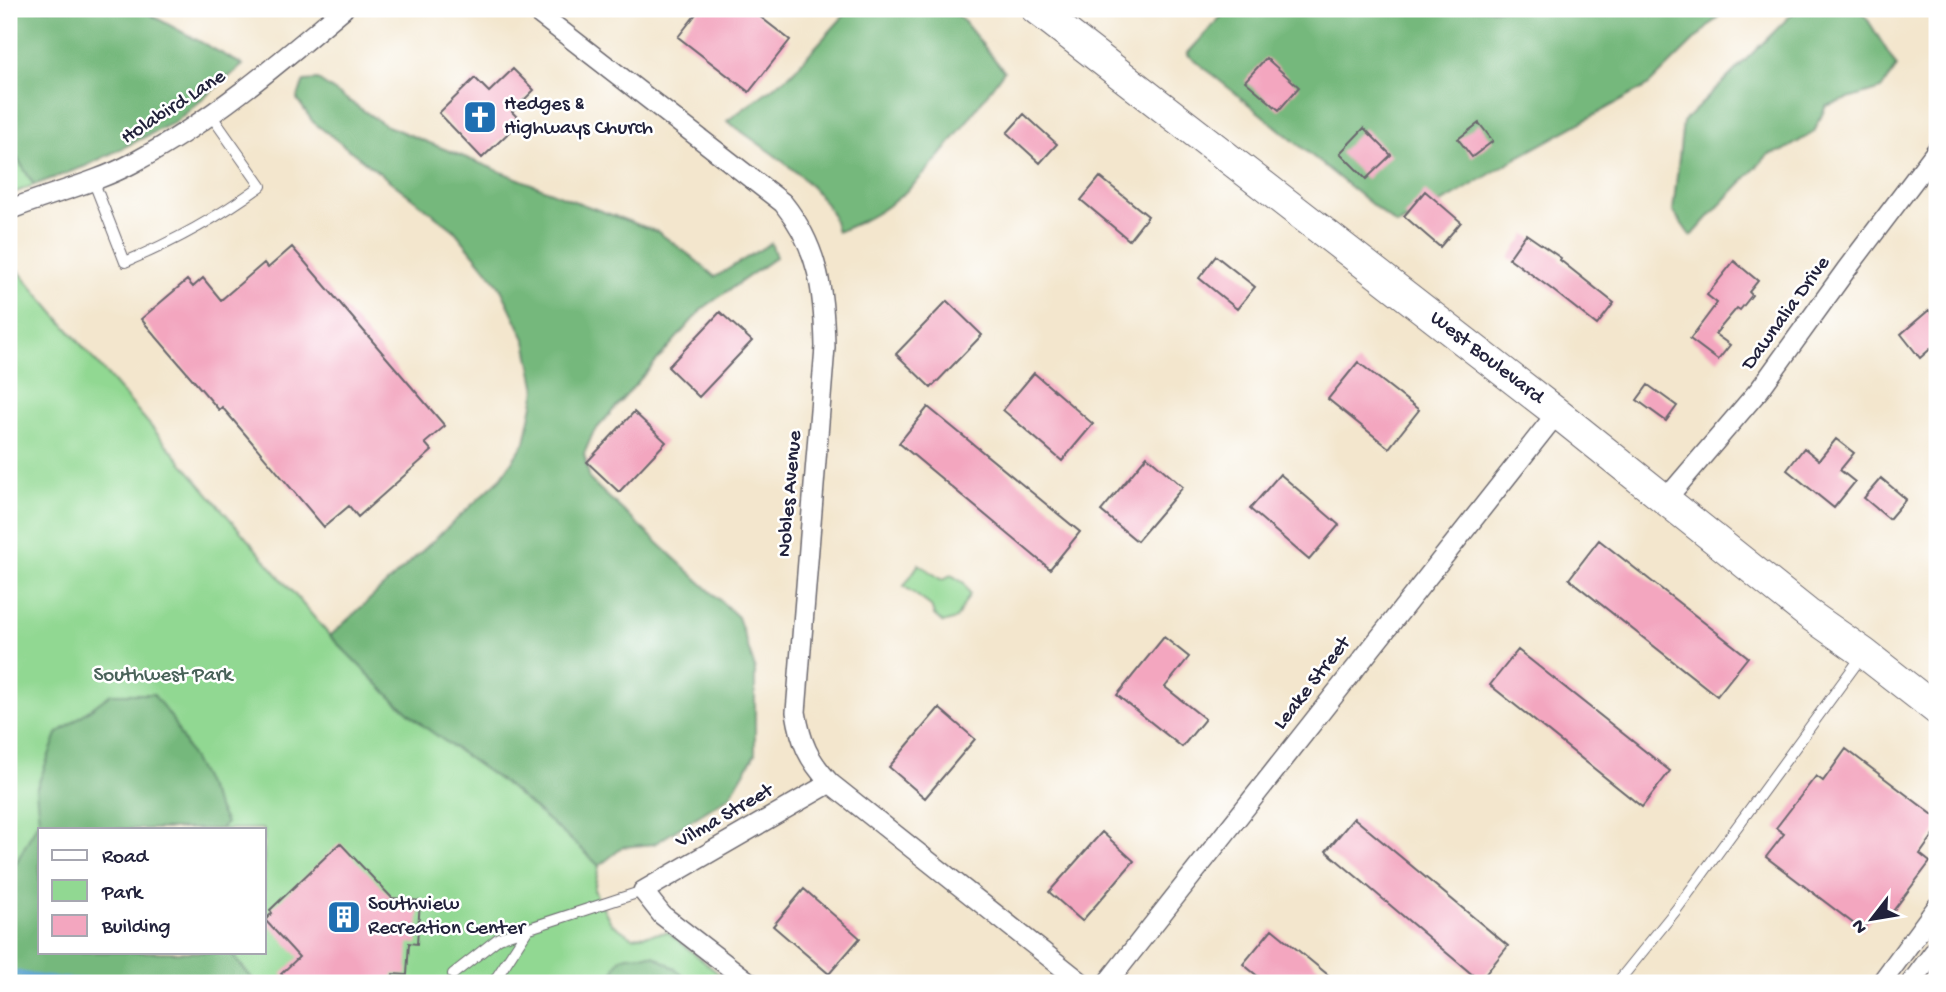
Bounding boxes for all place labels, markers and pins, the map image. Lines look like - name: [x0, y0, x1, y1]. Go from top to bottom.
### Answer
- place label: Hedges & Highways Church: [504, 93, 653, 142]
- church icon: Hedges & Highways Church: [461, 98, 499, 136]
- place label: Southview Recreation Center: [368, 893, 526, 942]
- building icon: Southview Recreation Center: [325, 898, 363, 936]

